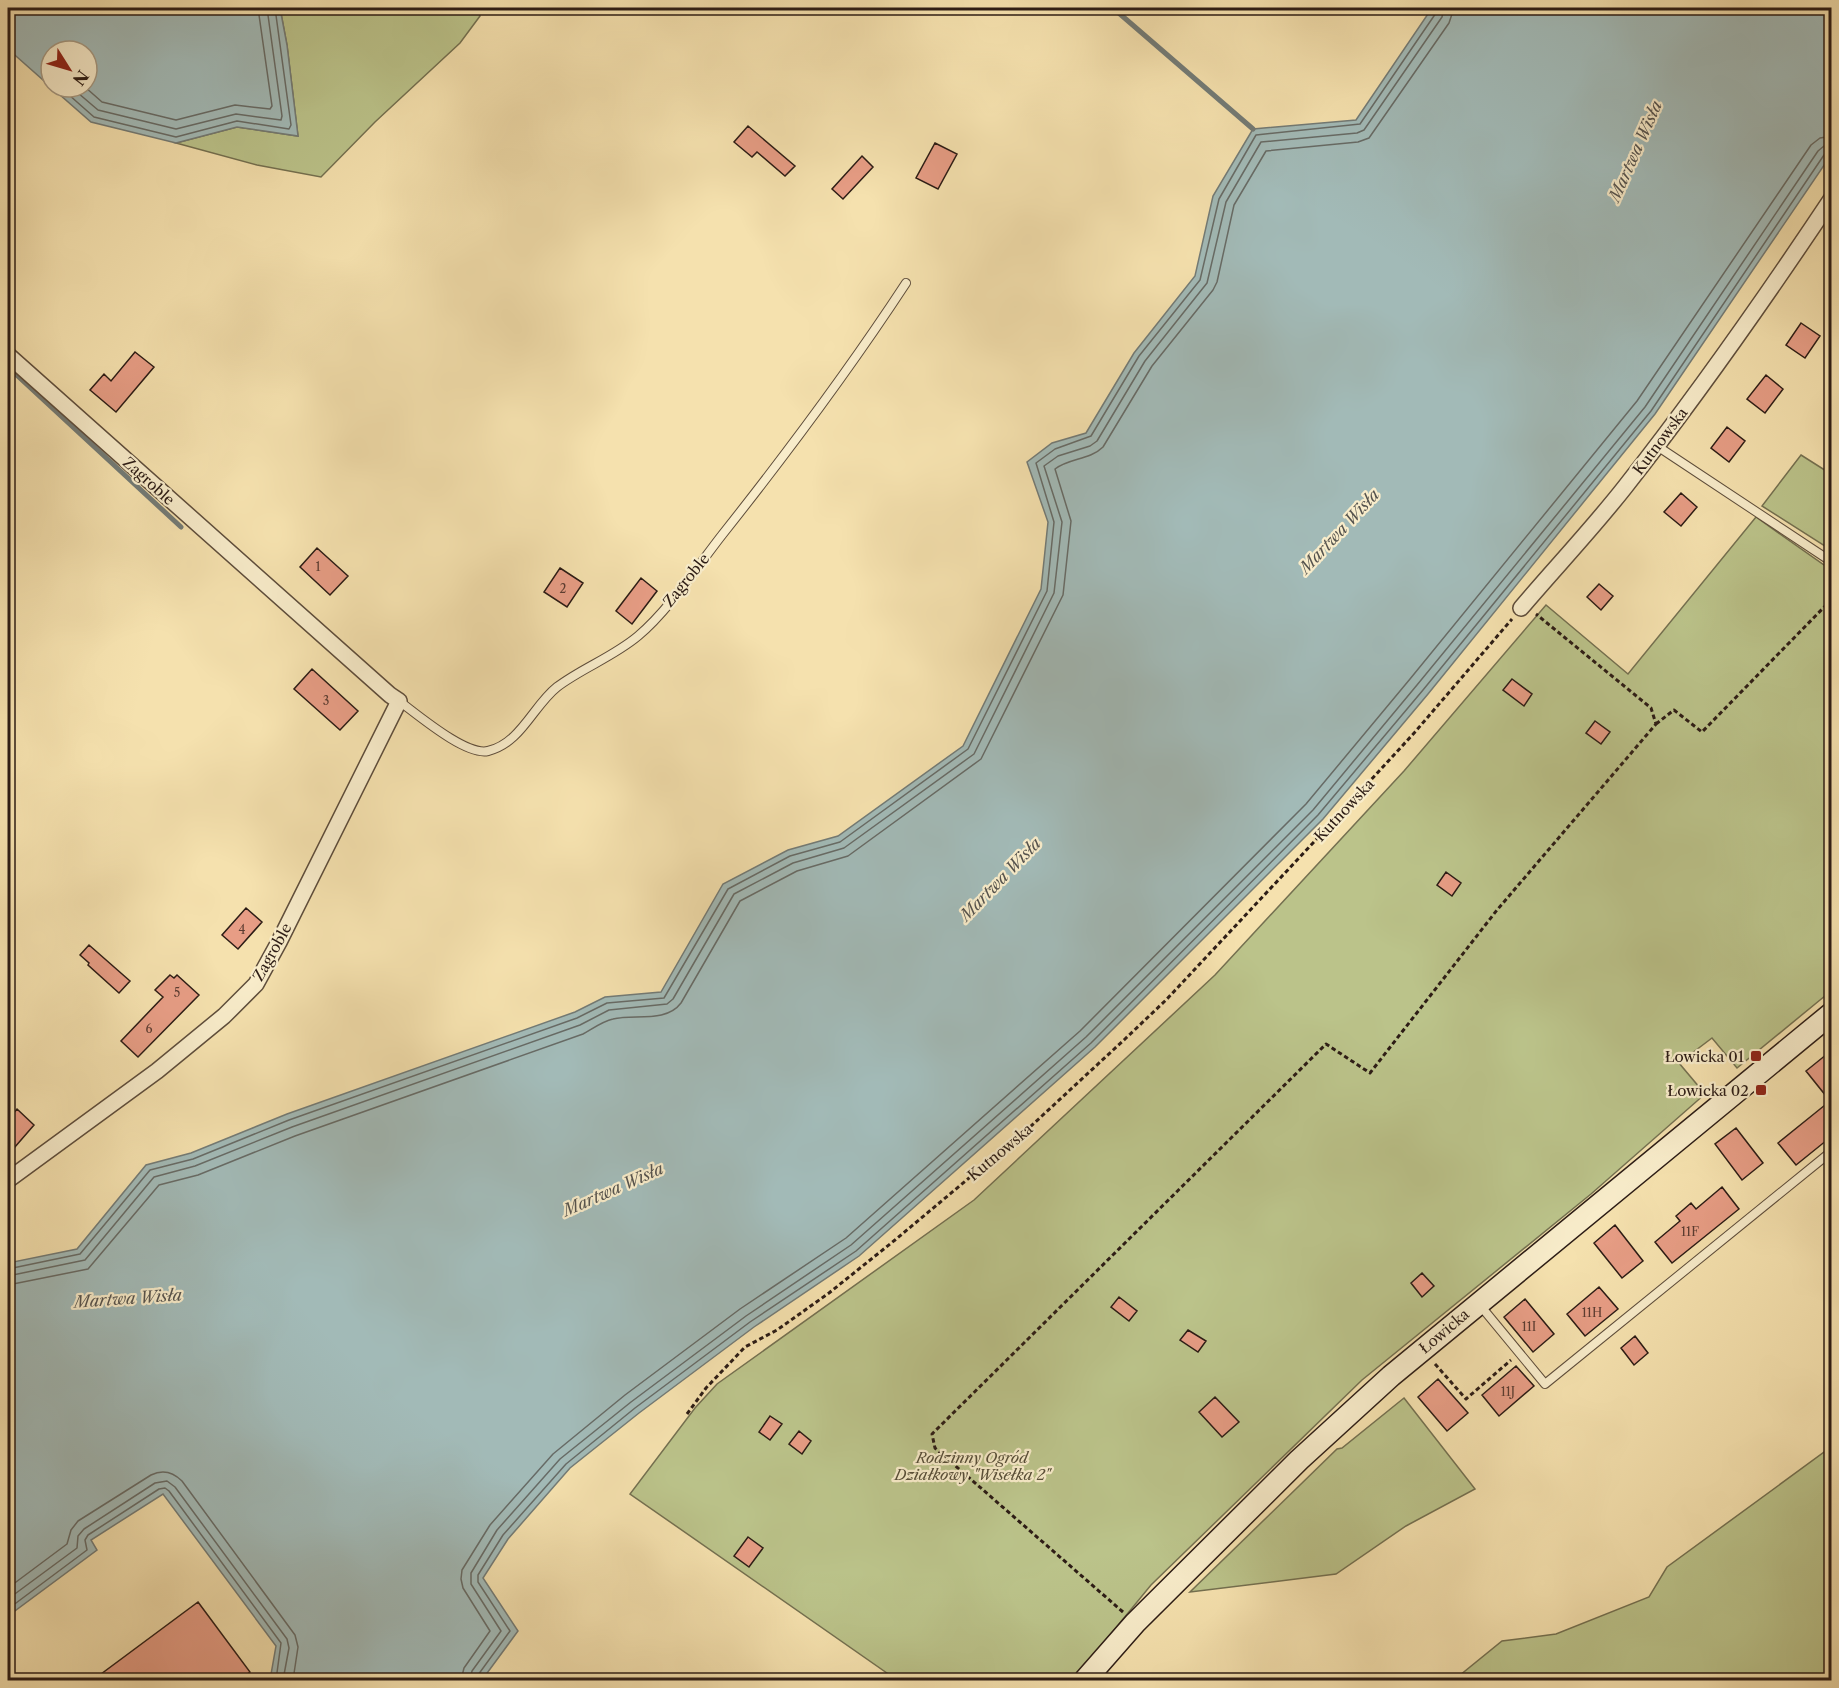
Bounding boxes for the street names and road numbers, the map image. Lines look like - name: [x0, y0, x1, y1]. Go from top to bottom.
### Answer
- street label: Kutnowska: [1629, 404, 1691, 478]
- street label: Zagroble: [119, 453, 179, 509]
- street label: Zagroble: [659, 549, 713, 611]
- street label: Kutnowska: [1310, 774, 1378, 845]
- street label: Zagroble: [248, 920, 296, 984]
- street label: Kutnowska: [964, 1119, 1037, 1185]
- street label: Łowicka: [1415, 1304, 1473, 1357]

